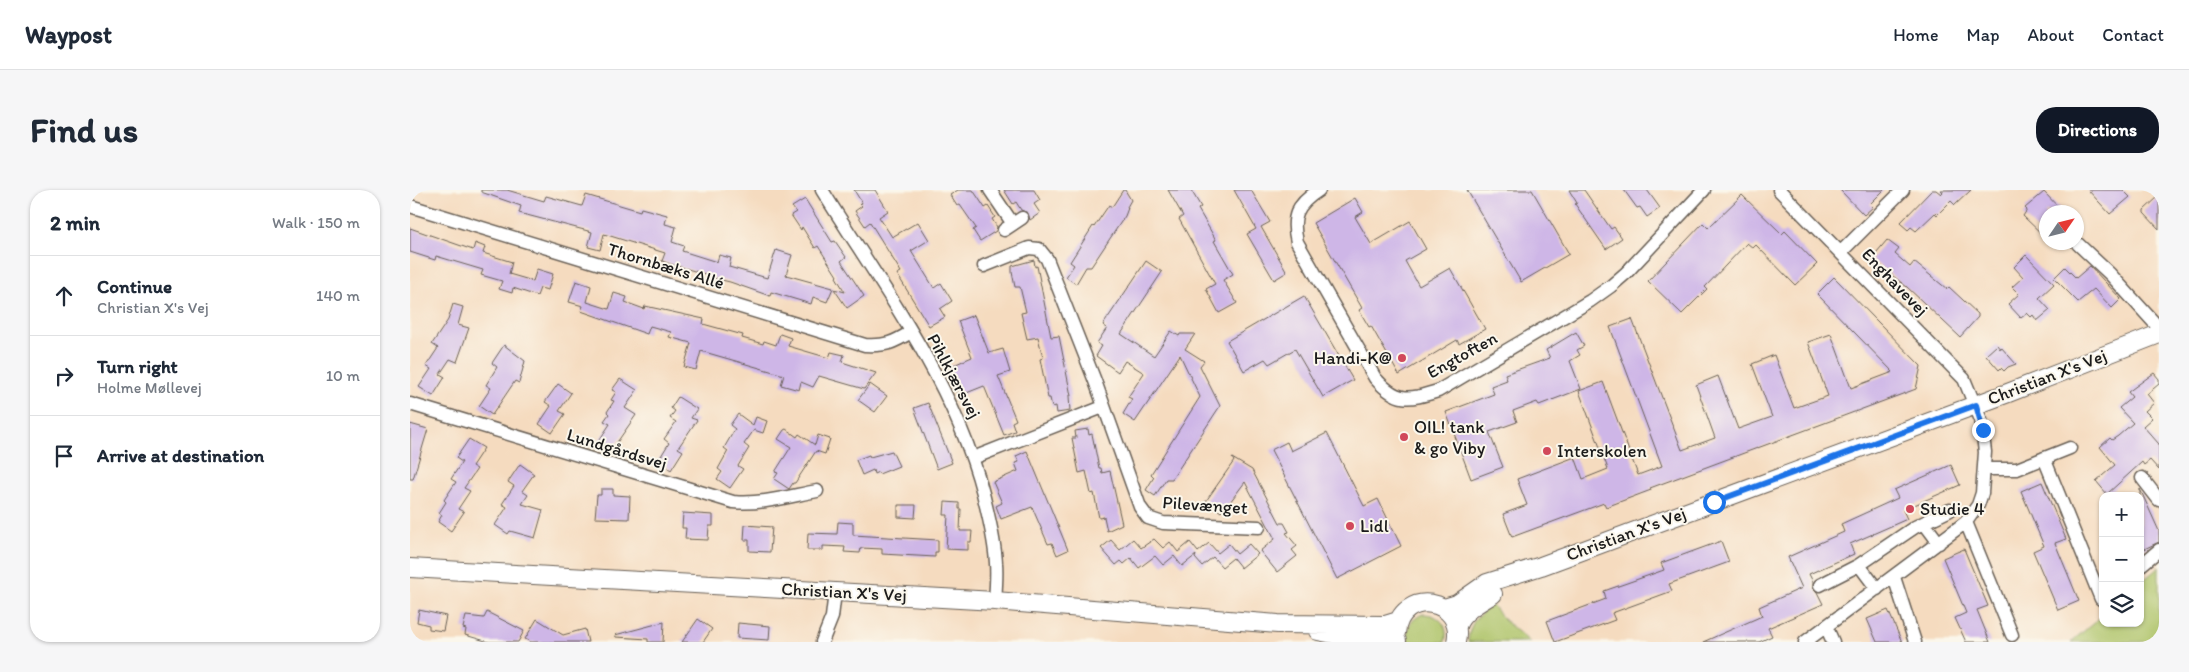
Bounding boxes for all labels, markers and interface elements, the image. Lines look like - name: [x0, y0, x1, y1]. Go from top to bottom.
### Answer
- text: Waypost: [25, 20, 112, 49]
- text: Home: [1893, 24, 1939, 46]
- text: Map: [1967, 24, 2000, 46]
- text: About: [2028, 24, 2074, 46]
- text: Contact: [2102, 24, 2164, 46]
- button: Directions: [2036, 107, 2159, 153]
- text: Find us: [30, 109, 138, 151]
- north arrow: [2039, 205, 2084, 250]
- text: 2 min: [50, 210, 100, 235]
- text: Walk · 150 m: [272, 213, 360, 232]
- street label: Thornbæks Allé: [605, 238, 727, 294]
- street label: Enghavevej: [1857, 243, 1933, 321]
- text: Continue: [97, 275, 172, 298]
- icon: ahead: [50, 282, 78, 310]
- text: 140 m: [316, 286, 360, 305]
- text: Christian X's Vej: [97, 298, 209, 317]
- street label: Engtoften: [1423, 327, 1501, 383]
- street label: Pihlkjærsvej: [922, 330, 986, 422]
- street label: Christian X's Vej: [1984, 344, 2110, 410]
- place label: Handi-K@: [1314, 347, 1392, 369]
- marker: Handi-K@: [1396, 352, 1408, 364]
- text: Turn right: [97, 355, 178, 378]
- icon: right: [50, 362, 78, 390]
- text: 10 m: [326, 366, 360, 385]
- text: Holme Møllevej: [97, 378, 202, 397]
- place label: OIL! tank & go Viby: [1414, 416, 1486, 459]
- route end: [1972, 419, 1995, 442]
- street label: Lundgårdsvej: [564, 423, 670, 475]
- marker: OIL! tank & go Viby: [1398, 431, 1410, 443]
- place label: Interskolen: [1557, 440, 1647, 462]
- icon: arrive: [50, 442, 78, 470]
- text: Arrive at destination: [97, 444, 264, 467]
- marker: Interskolen: [1541, 445, 1553, 457]
- street label: Pilevænget: [1162, 491, 1249, 519]
- route start: [1703, 491, 1726, 514]
- map controls: [2099, 492, 2144, 627]
- button: +: [2099, 492, 2144, 537]
- place label: Studie 4: [1920, 498, 1985, 520]
- street label: Christian X's Vej: [1563, 502, 1689, 566]
- marker: Studie 4: [1904, 503, 1916, 515]
- place label: Lidl: [1360, 515, 1389, 537]
- marker: Lidl: [1344, 520, 1356, 532]
- button: −: [2099, 537, 2144, 582]
- street label: Christian X's Vej: [781, 578, 907, 606]
- button: layers: [2099, 582, 2144, 627]

